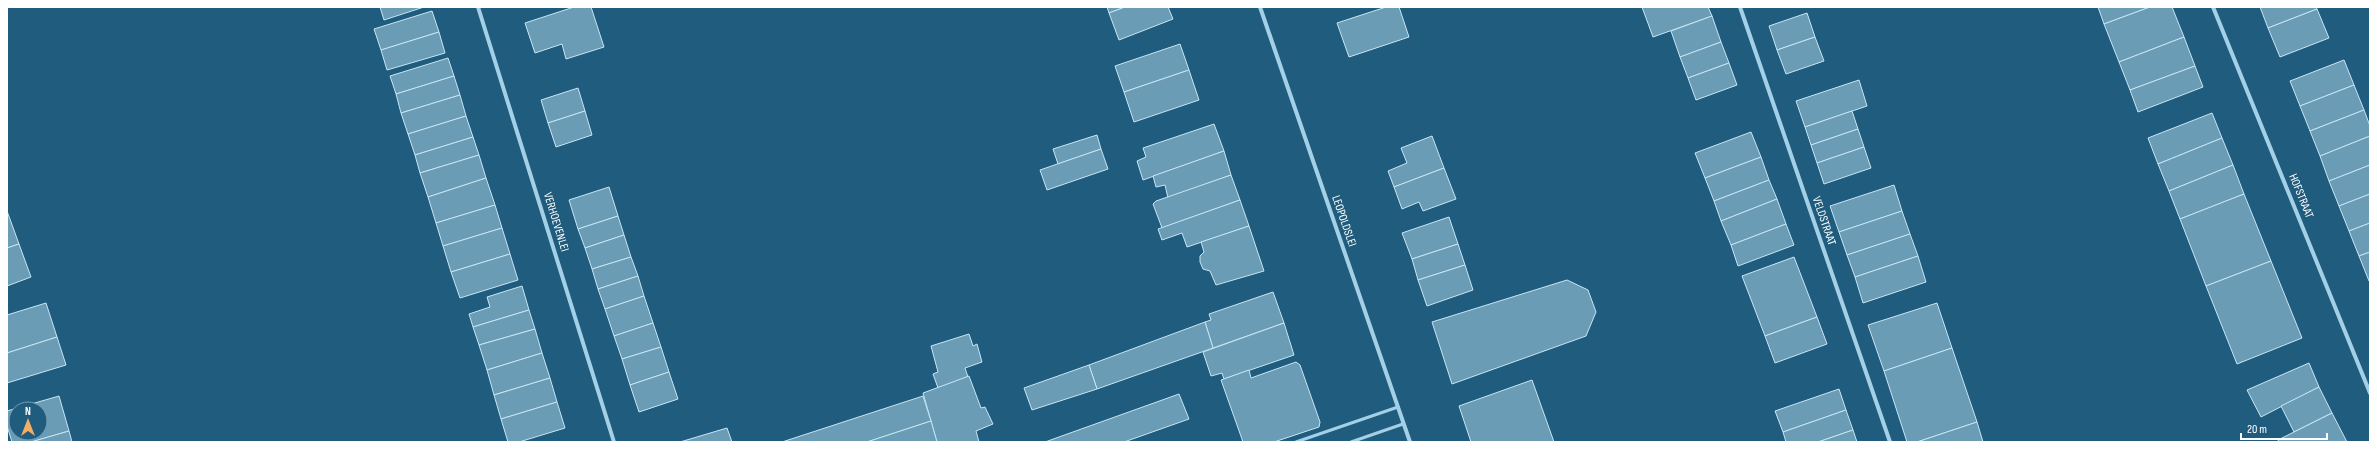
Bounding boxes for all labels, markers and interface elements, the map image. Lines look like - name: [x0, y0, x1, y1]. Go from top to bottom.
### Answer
- street label: HOFSTRAAT: [2285, 172, 2317, 221]
- street label: VERHOEVENLEI: [540, 191, 572, 253]
- street label: LEOPOLDSLEI: [1328, 193, 1360, 249]
- street label: VELDSTRAAT: [1809, 195, 1839, 248]
- north arrow: [8, 401, 48, 441]
- text: N: [25, 405, 31, 418]
- scale bar: [2241, 415, 2327, 441]
- text: 20 m: [2247, 422, 2267, 437]

